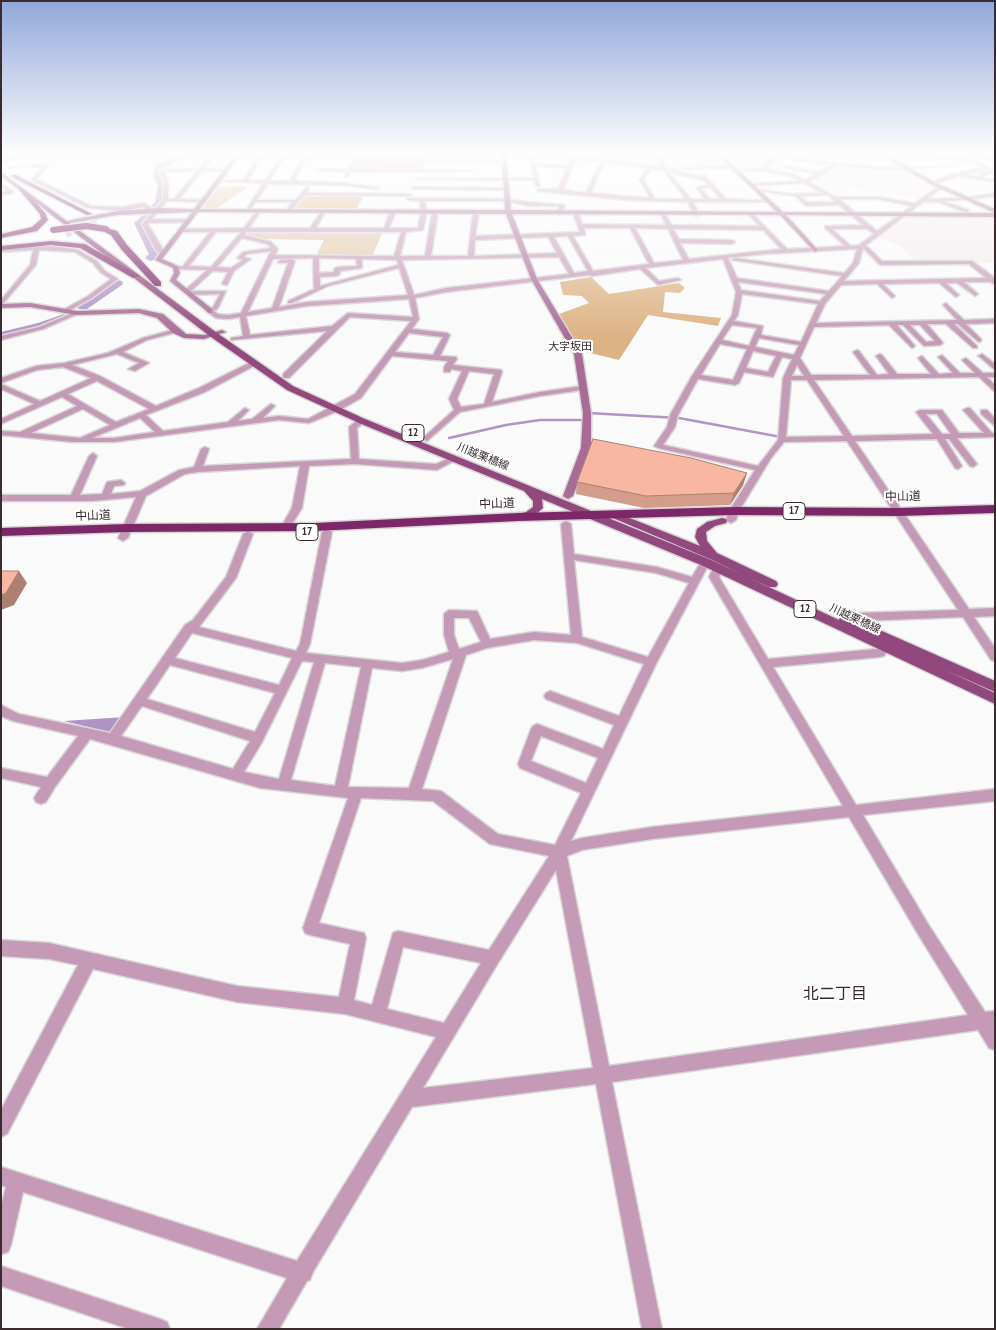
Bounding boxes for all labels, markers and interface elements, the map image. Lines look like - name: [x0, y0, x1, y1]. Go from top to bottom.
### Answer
- district label: 大字坂田: [548, 340, 592, 354]
- road number: 12: [402, 424, 424, 442]
- street label: 川越栗橋線: [455, 441, 511, 473]
- street label: 中山道: [885, 489, 921, 505]
- street label: 中山道: [479, 496, 515, 512]
- road number: 17: [783, 502, 805, 520]
- street label: 中山道: [75, 508, 111, 524]
- road number: 17: [296, 524, 318, 540]
- road number: 12: [794, 600, 816, 618]
- street label: 川越栗橋線: [827, 601, 883, 637]
- district label: 北二丁目: [803, 984, 867, 1004]

